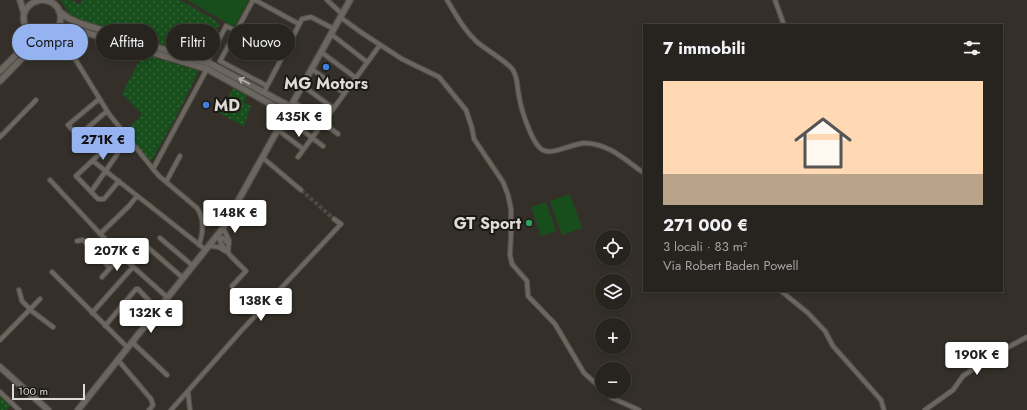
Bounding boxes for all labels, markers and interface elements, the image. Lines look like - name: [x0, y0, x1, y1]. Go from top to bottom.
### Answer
- chip: Compra: [12, 24, 88, 60]
- chip: Affitta: [96, 24, 158, 60]
- chip: Filtri: [166, 24, 220, 60]
- chip: Nuovo: [228, 24, 295, 60]
- text: 7 immobili: [663, 36, 745, 60]
- icon: filters: [961, 37, 983, 59]
- marker: MG Motors: [321, 62, 331, 72]
- place label: MG Motors: [284, 72, 368, 95]
- one-way arrow: [238, 77, 250, 85]
- place label: MD: [214, 94, 240, 117]
- marker: MD: [201, 100, 211, 110]
- pin: 435K €: [266, 104, 332, 138]
- text: 435K €: [275, 107, 323, 126]
- icon: home: [787, 107, 859, 179]
- pin: 271K €: [70, 127, 136, 161]
- text: 271K €: [81, 130, 125, 149]
- pin: 148K €: [202, 200, 268, 234]
- text: 148K €: [212, 203, 258, 222]
- place label: GT Sport: [454, 212, 522, 235]
- text: 271 000 €: [663, 213, 748, 237]
- marker: GT Sport: [524, 218, 534, 228]
- map controls: [595, 230, 631, 398]
- button: locate: [595, 230, 631, 266]
- text: 3 locali · 83 m²: [663, 237, 747, 256]
- pin: 207K €: [84, 238, 150, 272]
- text: 207K €: [94, 241, 140, 260]
- text: Via Robert Baden Powell: [663, 256, 798, 275]
- button: layers: [595, 274, 631, 310]
- pin: 138K €: [228, 288, 294, 322]
- text: 138K €: [239, 291, 283, 310]
- pin: 132K €: [118, 300, 184, 334]
- text: 132K €: [129, 303, 173, 322]
- button: +: [595, 318, 631, 354]
- pin: 190K €: [944, 342, 1010, 376]
- text: 190K €: [954, 345, 1000, 364]
- button: −: [595, 362, 631, 398]
- scale bar: [12, 382, 85, 401]
- text: 100 m: [18, 383, 48, 399]

